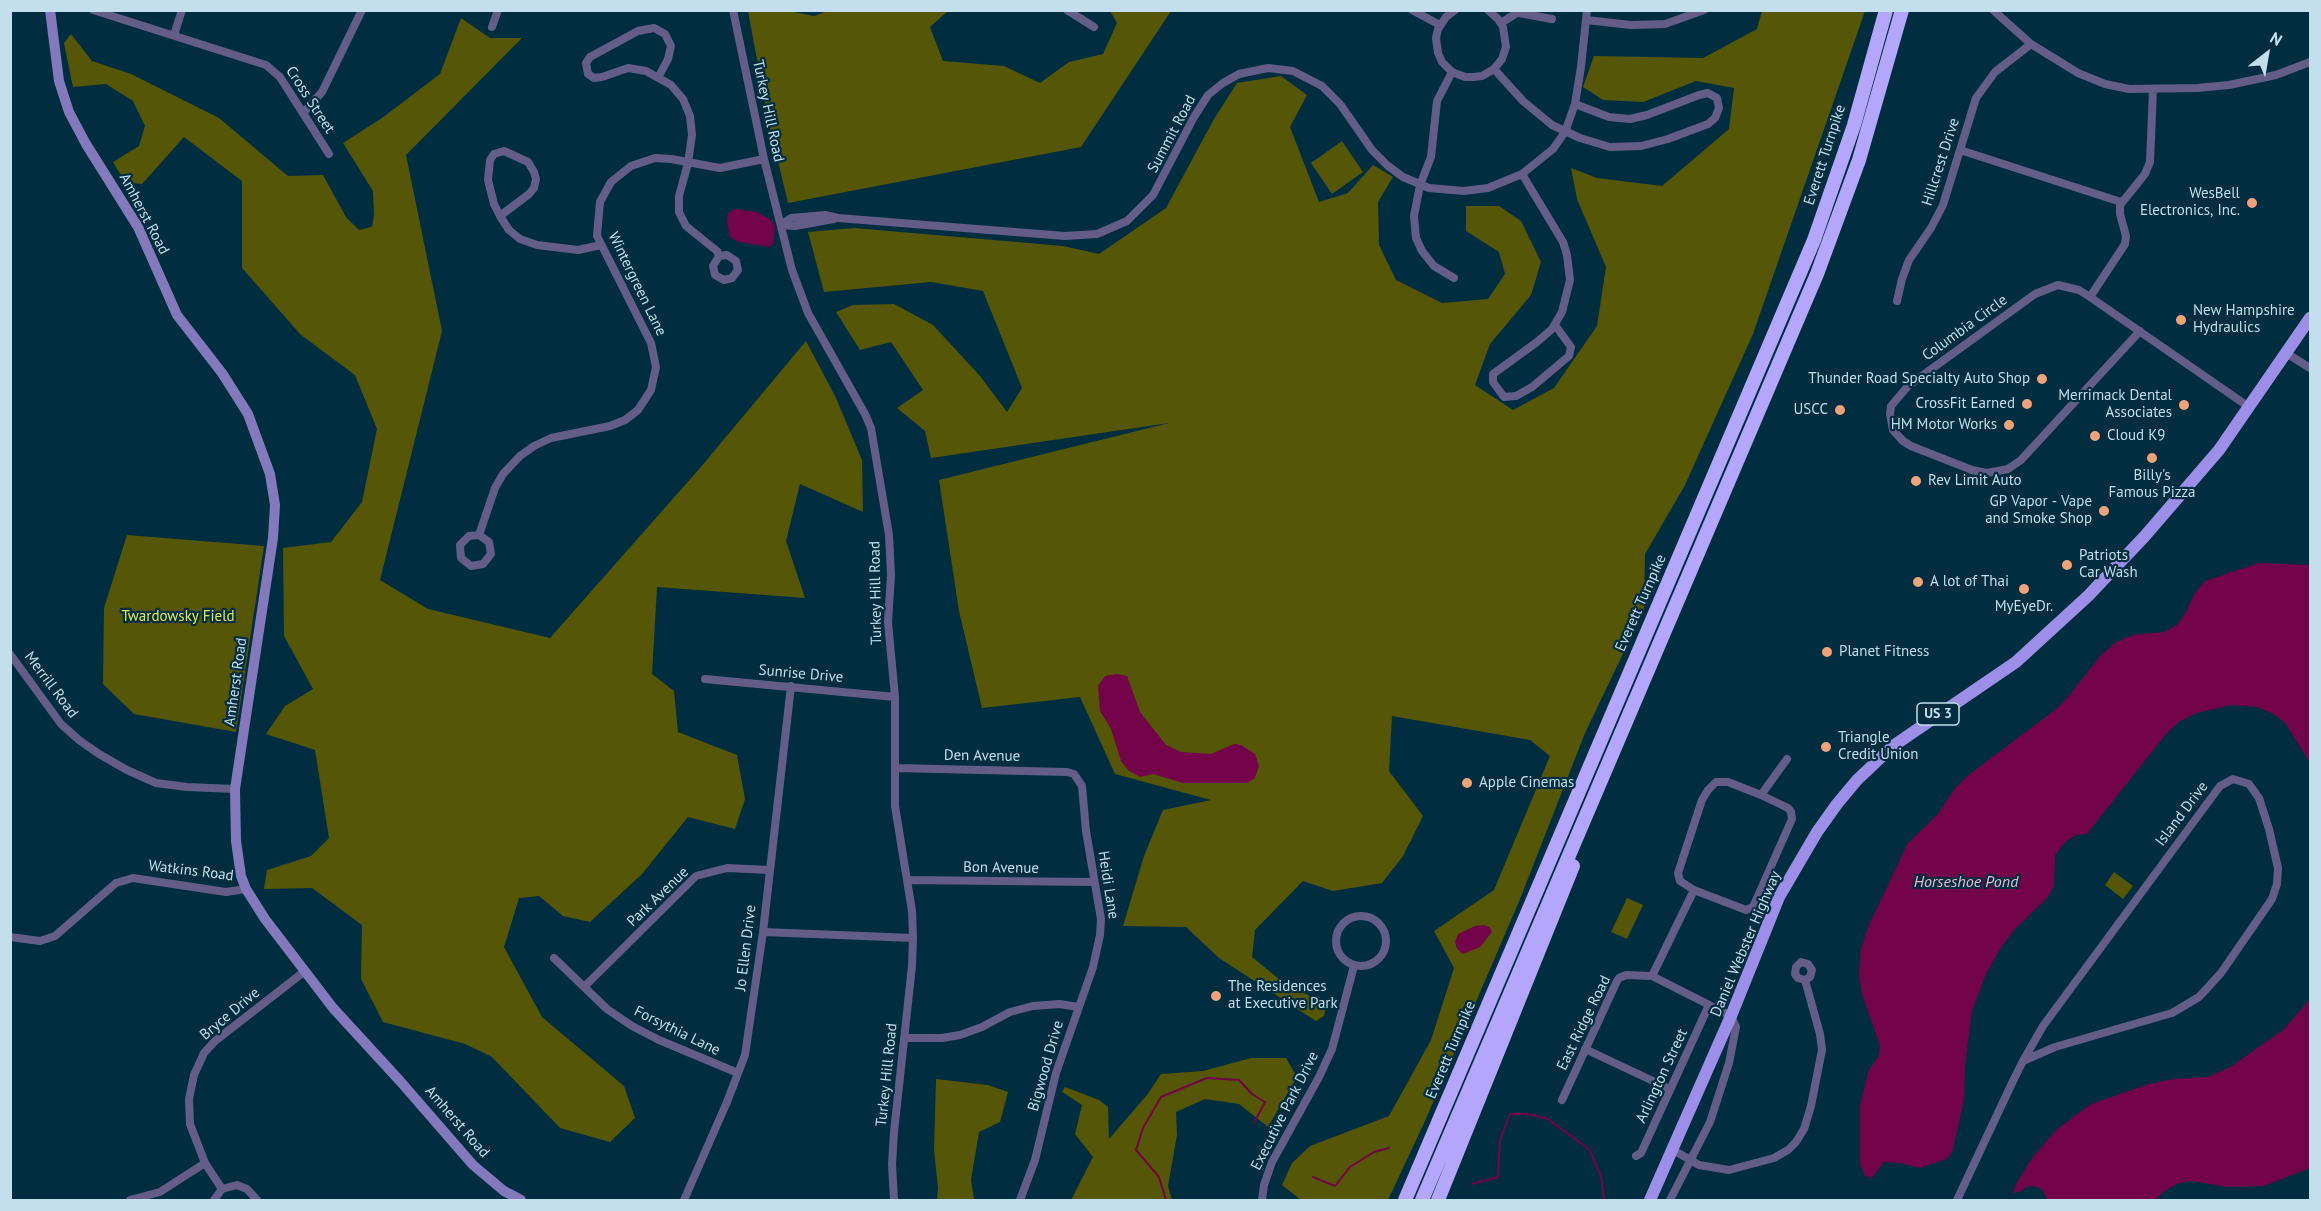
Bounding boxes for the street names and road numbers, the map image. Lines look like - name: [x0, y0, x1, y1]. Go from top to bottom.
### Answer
- street label: Turkey Hill Road: [748, 58, 788, 164]
- street label: Cross Street: [282, 63, 338, 137]
- street label: Summit Road: [1144, 92, 1200, 176]
- street label: Everett Turnpike: [1800, 103, 1850, 207]
- street label: Hillcrest Drive: [1918, 116, 1964, 208]
- street label: Amherst Road: [115, 170, 173, 258]
- street label: Wintergreen Lane: [604, 229, 670, 339]
- street label: Columbia Circle: [1919, 291, 2011, 365]
- street label: Turkey Hill Road: [866, 541, 886, 645]
- street label: Everett Turnpike: [1612, 552, 1670, 654]
- street label: Amherst Road: [221, 637, 251, 727]
- street label: Merrill Road: [20, 648, 82, 722]
- street label: Sunrise Drive: [758, 661, 844, 687]
- road number: US 3: [1917, 703, 1959, 725]
- street label: Den Avenue: [944, 746, 1020, 766]
- street label: Island Drive: [2152, 778, 2212, 850]
- street label: Heidi Lane: [1094, 850, 1122, 920]
- street label: Watkins Road: [147, 857, 235, 885]
- street label: Bon Avenue: [963, 858, 1039, 878]
- street label: Park Avenue: [624, 863, 692, 931]
- street label: Daniel Webster Highway: [1707, 868, 1785, 1020]
- street label: Jo Ellen Drive: [732, 904, 760, 992]
- street label: East Ridge Road: [1553, 973, 1615, 1073]
- street label: Bryce Drive: [197, 984, 263, 1044]
- street label: Everett Turnpike: [1422, 998, 1480, 1102]
- street label: Forsythia Lane: [631, 1002, 723, 1060]
- street label: Bigwood Drive: [1024, 1019, 1068, 1113]
- street label: Turkey Hill Road: [873, 1022, 901, 1128]
- street label: Arlington Street: [1632, 1026, 1692, 1126]
- street label: Executive Park Drive: [1247, 1049, 1323, 1173]
- street label: Amherst Road: [421, 1082, 493, 1162]

